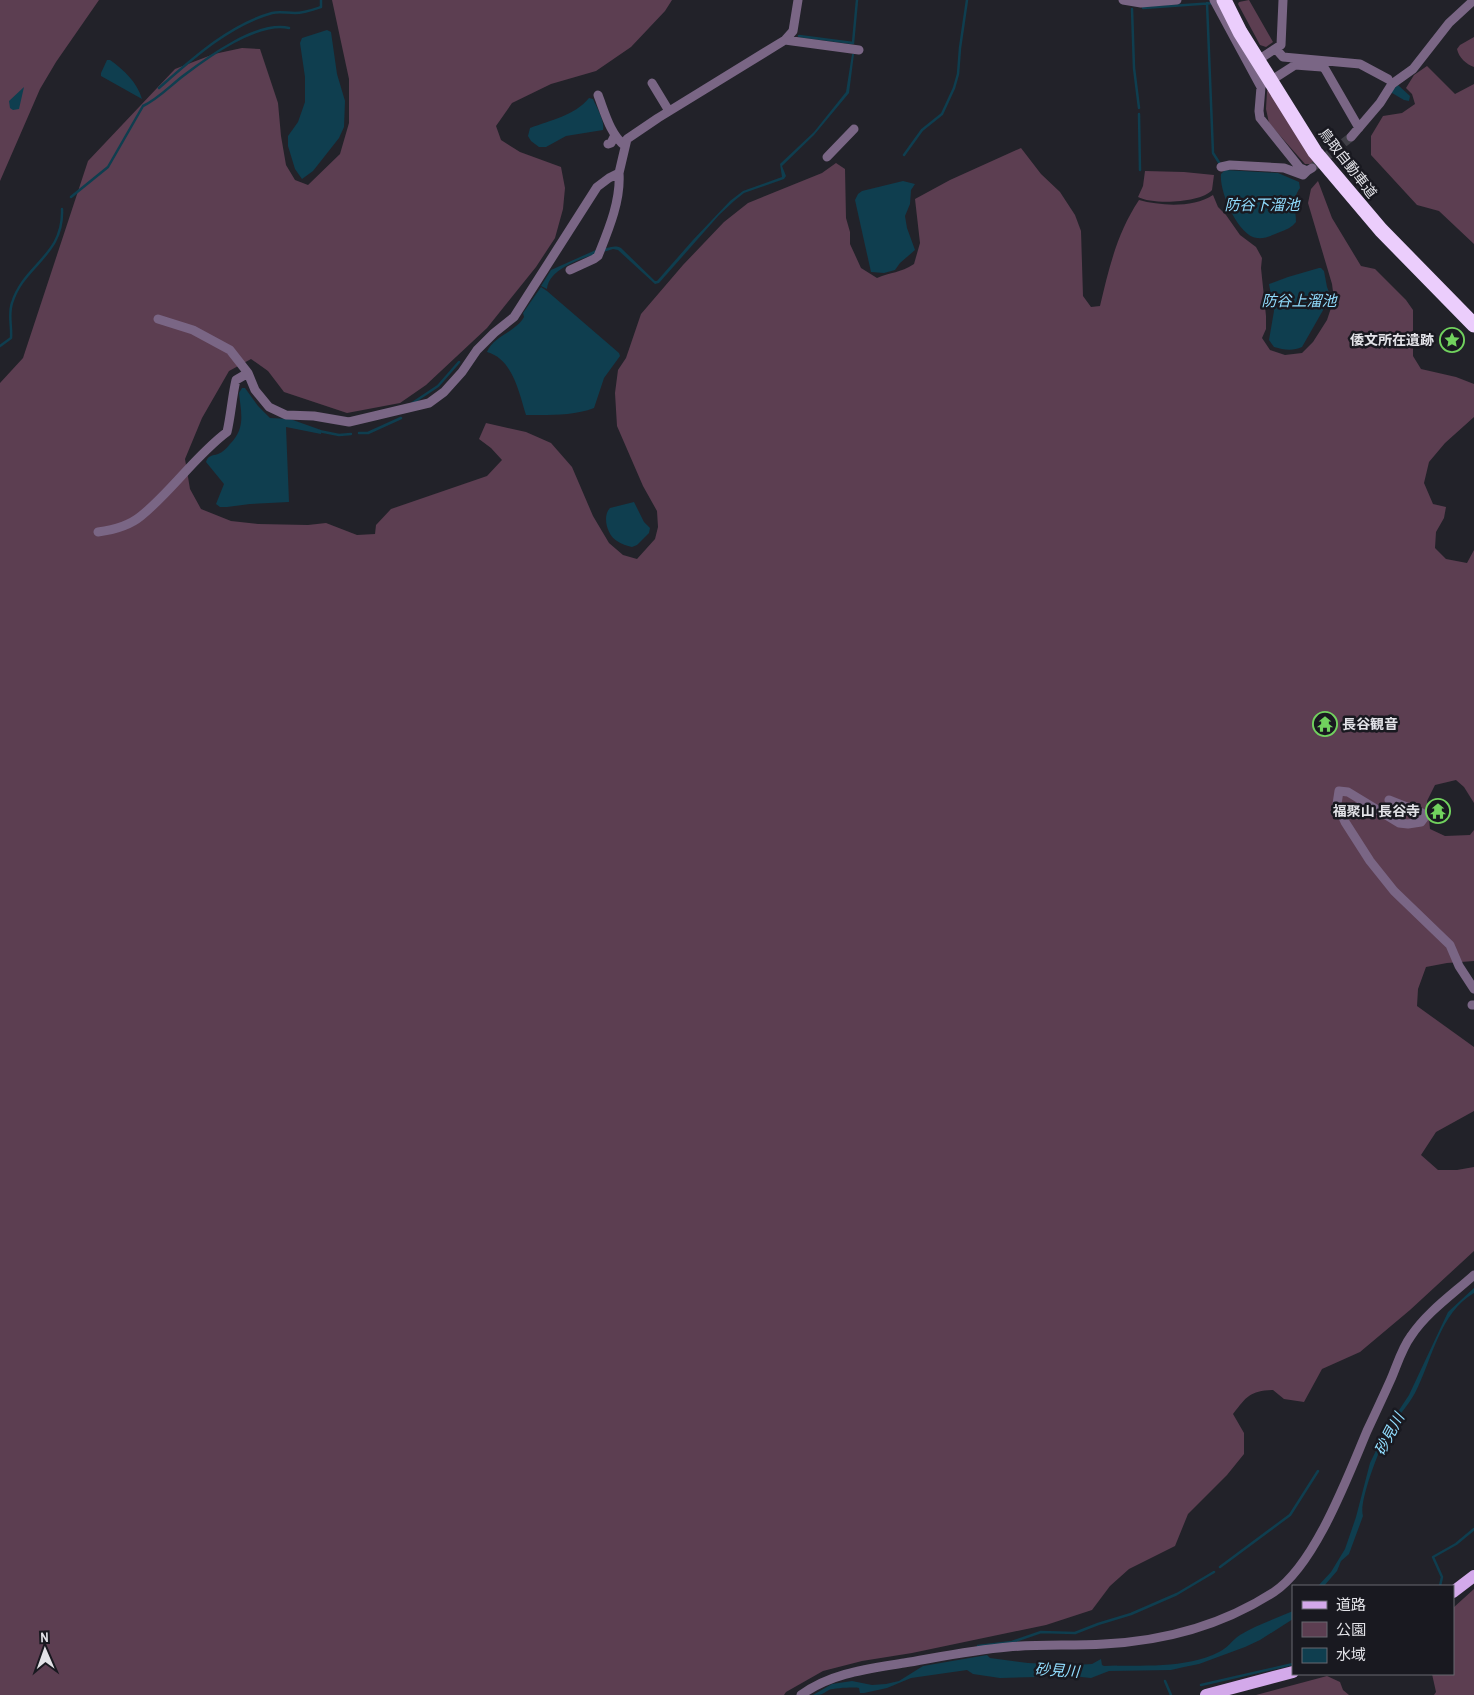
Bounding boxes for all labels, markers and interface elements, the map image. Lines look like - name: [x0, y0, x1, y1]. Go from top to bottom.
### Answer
- street label: 鳥取自動車道: [1315, 124, 1381, 202]
- water label: 防谷下溜池: [1224, 194, 1301, 215]
- water label: 防谷上溜池: [1261, 290, 1338, 311]
- place icon: 倭文所在遺跡: [1439, 327, 1465, 353]
- place label: 倭文所在遺跡: [1350, 331, 1434, 349]
- temple icon: 長谷観音: [1312, 711, 1338, 737]
- place label: 長谷観音: [1342, 715, 1398, 733]
- temple icon: 福聚山 長谷寺: [1425, 798, 1451, 824]
- place label: 福聚山 長谷寺: [1333, 802, 1420, 820]
- water label: 砂見川: [1369, 1407, 1410, 1459]
- legend: [1292, 1585, 1454, 1675]
- text: 道路: [1336, 1594, 1366, 1615]
- text: 公園: [1336, 1619, 1366, 1640]
- north arrow: [20, 1625, 70, 1675]
- text: N: [40, 1628, 49, 1646]
- text: 水域: [1336, 1644, 1366, 1665]
- water label: 砂見川: [1034, 1658, 1082, 1682]

